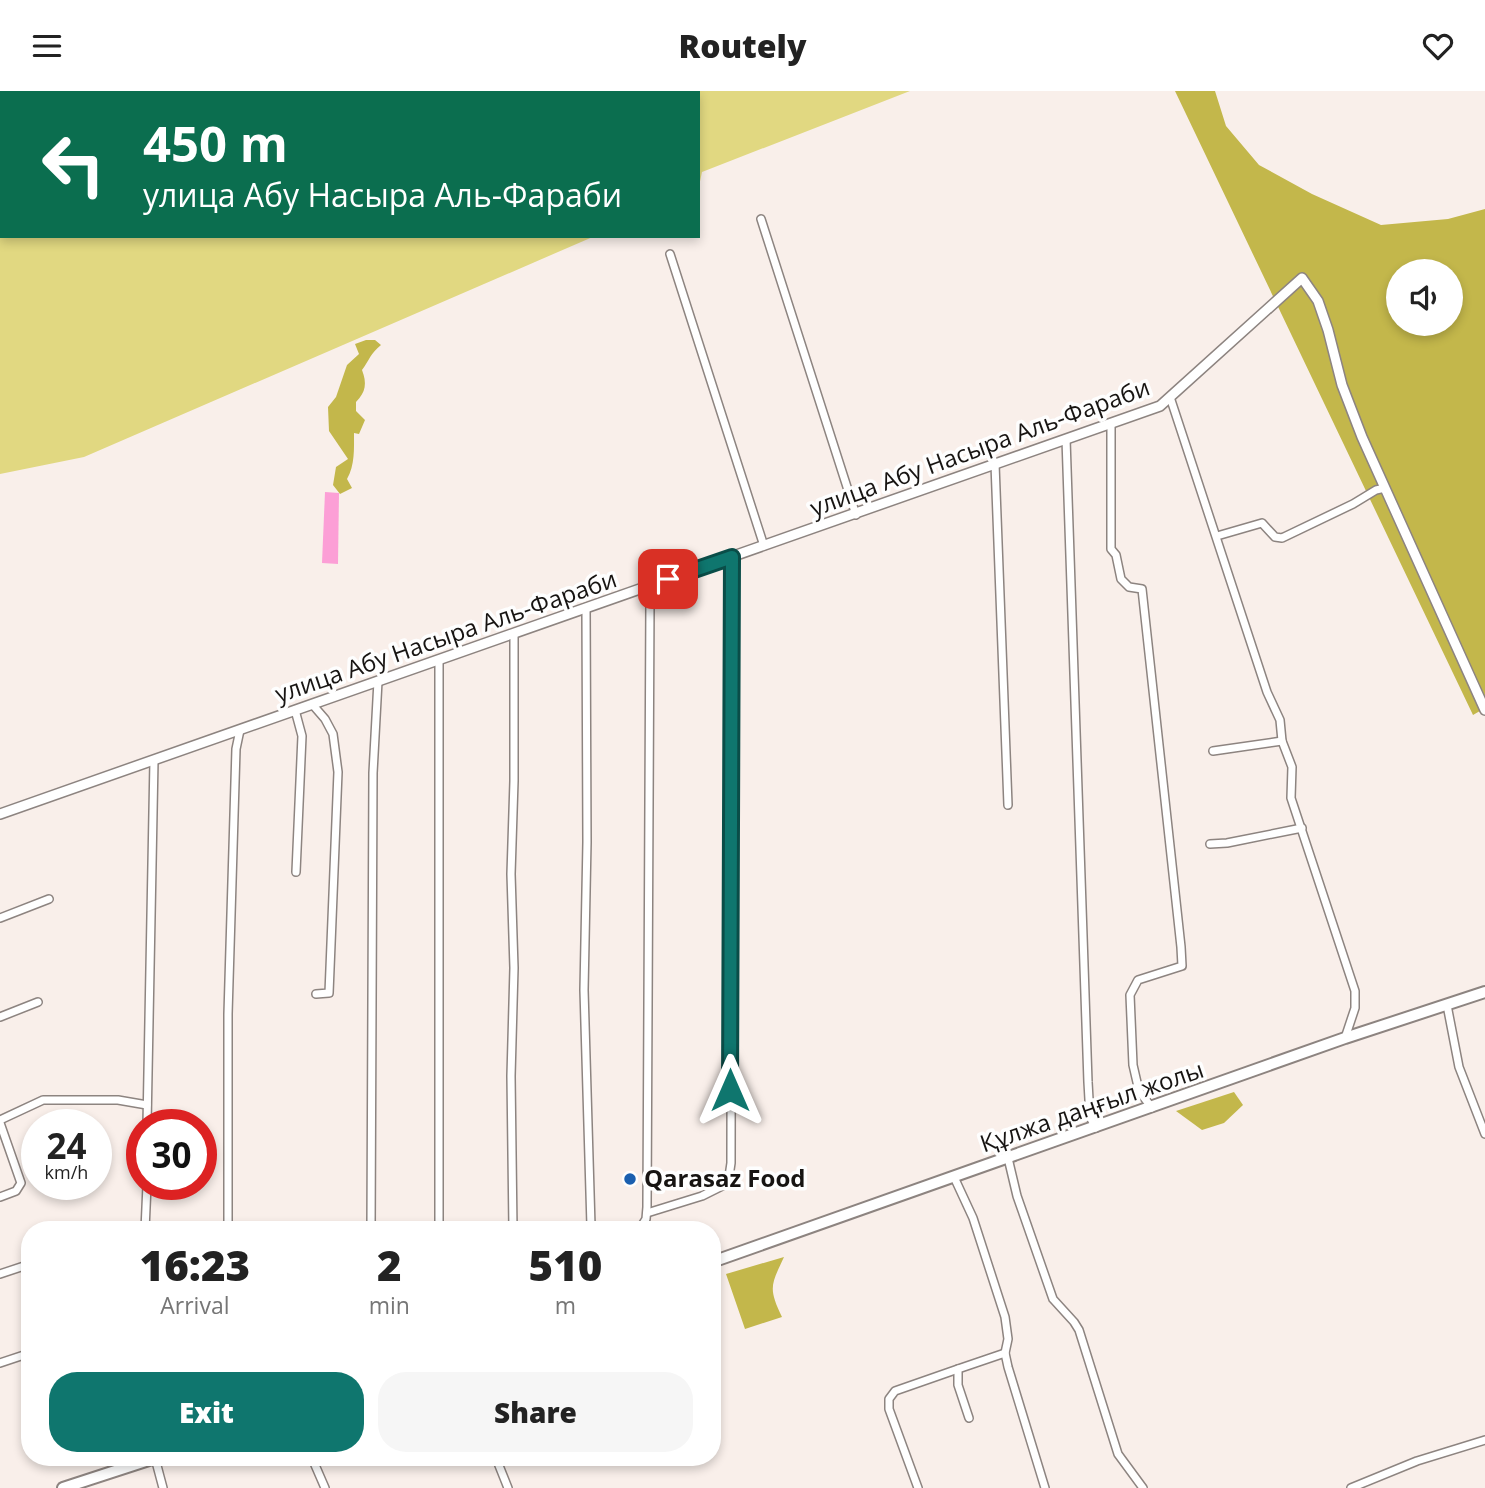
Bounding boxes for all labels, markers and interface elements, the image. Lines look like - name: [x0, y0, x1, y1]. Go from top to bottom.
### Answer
- text: Routely: [679, 24, 806, 67]
- icon: menu: [28, 27, 66, 65]
- icon: heart: [1419, 27, 1457, 65]
- text: 450 m: [143, 110, 288, 176]
- icon: left: [28, 119, 119, 210]
- text: улица Абу Насыра Аль-Фараби: [143, 173, 622, 216]
- map controls: [1386, 259, 1463, 336]
- button: sound: [1386, 259, 1463, 336]
- street label: улица Абу Насыра Аль-Фараби: [805, 370, 1154, 524]
- pin: [638, 549, 698, 609]
- icon: arrive: [649, 560, 687, 598]
- street label: улица Абу Насыра Аль-Фараби: [270, 561, 621, 710]
- street label: Құлжа даңғыл жолы: [975, 1052, 1208, 1159]
- position arrow: [693, 1053, 767, 1127]
- speed limit sign: 30: [126, 1109, 217, 1200]
- text: 24: [46, 1122, 87, 1169]
- text: km/h: [45, 1160, 88, 1184]
- place label: Qarasaz Food: [644, 1161, 805, 1194]
- marker: Qarasaz Food: [622, 1171, 638, 1187]
- text: 16:23: [140, 1236, 250, 1293]
- text: 2: [377, 1236, 402, 1293]
- text: 510: [529, 1236, 602, 1293]
- text: Arrival: [160, 1289, 230, 1321]
- text: min: [369, 1289, 410, 1321]
- text: m: [555, 1289, 576, 1321]
- button: Exit: [49, 1372, 364, 1452]
- button: Share: [378, 1372, 693, 1452]

